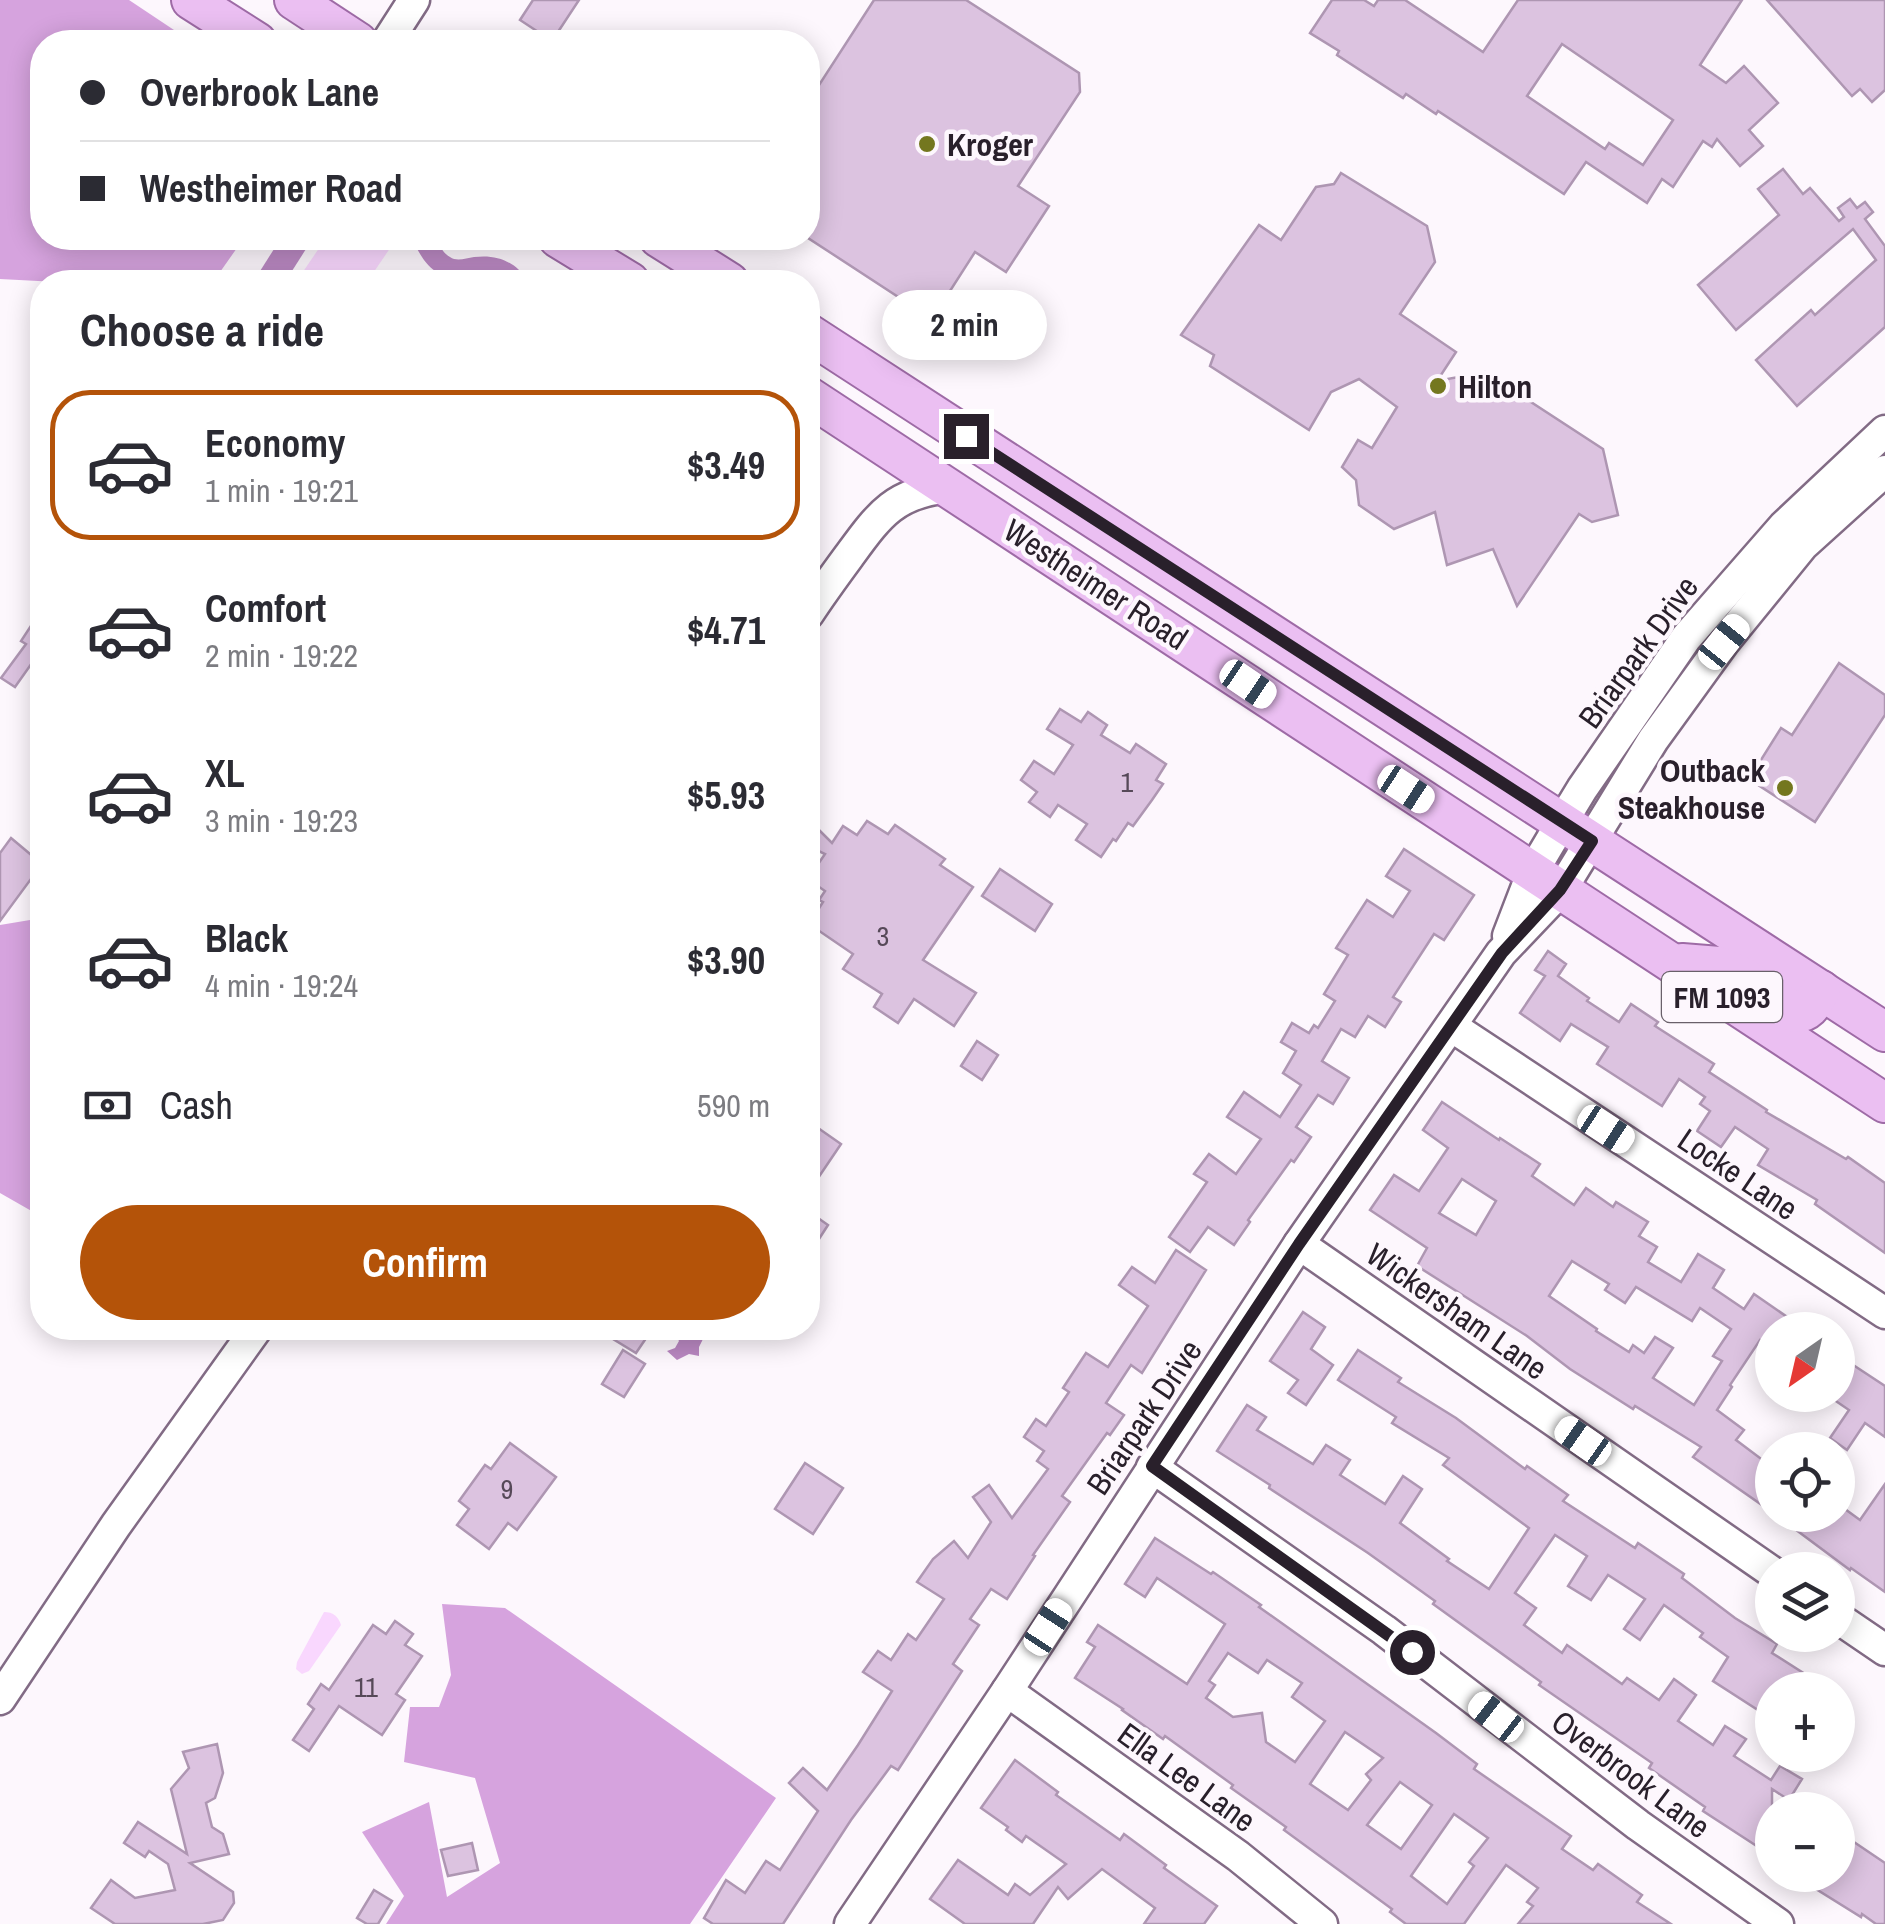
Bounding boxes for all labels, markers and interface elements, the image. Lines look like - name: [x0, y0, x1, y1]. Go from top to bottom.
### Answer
- text: Overbrook Lane: [140, 67, 379, 118]
- place label: Kroger: [947, 123, 1034, 166]
- marker: Kroger: [916, 133, 938, 155]
- text: Westheimer Road: [140, 163, 403, 214]
- callout: 2 min: [884, 291, 1048, 361]
- text: Choose a ride: [80, 299, 324, 360]
- text: 2 min: [930, 303, 999, 346]
- place label: Hilton: [1458, 365, 1532, 408]
- marker: Hilton: [1427, 375, 1449, 397]
- route end: [944, 414, 989, 459]
- text: Economy: [205, 418, 345, 469]
- icon: car: [85, 420, 175, 510]
- text: $3.49: [687, 440, 765, 491]
- text: 1 min · 19:21: [205, 469, 358, 512]
- street label: Westheimer Road: [996, 509, 1196, 659]
- street label: Briarpark Drive: [1568, 567, 1708, 737]
- text: Comfort: [205, 583, 326, 634]
- icon: car: [85, 585, 175, 675]
- text: $4.71: [687, 605, 765, 656]
- car: [1693, 609, 1755, 675]
- text: 2 min · 19:22: [205, 634, 358, 677]
- car: [1215, 655, 1281, 713]
- text: XL: [205, 748, 245, 799]
- place label: Outback Steakhouse: [1618, 749, 1765, 829]
- icon: car: [85, 750, 175, 840]
- car: [1373, 760, 1439, 818]
- house number: 1: [1121, 763, 1134, 801]
- text: $5.93: [687, 770, 765, 821]
- marker: Outback Steakhouse: [1774, 777, 1796, 799]
- text: 3 min · 19:23: [205, 799, 358, 842]
- text: Black: [205, 913, 288, 964]
- icon: car: [85, 915, 175, 1005]
- house number: 3: [877, 917, 889, 955]
- text: $3.90: [687, 935, 765, 986]
- text: 4 min · 19:24: [205, 964, 358, 1007]
- road number: FM 1093: [1662, 972, 1782, 1022]
- icon: cash: [80, 1078, 135, 1133]
- text: Cash: [160, 1080, 233, 1131]
- text: 590 m: [697, 1084, 770, 1127]
- car: [1573, 1100, 1639, 1158]
- street label: Locke Lane: [1670, 1118, 1806, 1230]
- button: Confirm: [80, 1205, 770, 1320]
- street label: Wickersham Lane: [1358, 1233, 1556, 1389]
- north arrow: [1755, 1312, 1855, 1412]
- map controls: [1755, 1312, 1855, 1892]
- street label: Briarpark Drive: [1076, 1331, 1212, 1503]
- car: [1550, 1412, 1616, 1470]
- button: locate: [1755, 1432, 1855, 1532]
- house number: 9: [501, 1470, 513, 1508]
- button: layers: [1755, 1552, 1855, 1652]
- car: [1019, 1594, 1077, 1660]
- route start: [1390, 1630, 1435, 1675]
- house number: 11: [354, 1668, 378, 1706]
- button: +: [1755, 1672, 1855, 1772]
- car: [1463, 1687, 1529, 1747]
- street label: Overbrook Lane: [1543, 1700, 1719, 1848]
- street label: Ella Lee Lane: [1109, 1712, 1265, 1842]
- button: −: [1755, 1792, 1855, 1892]

